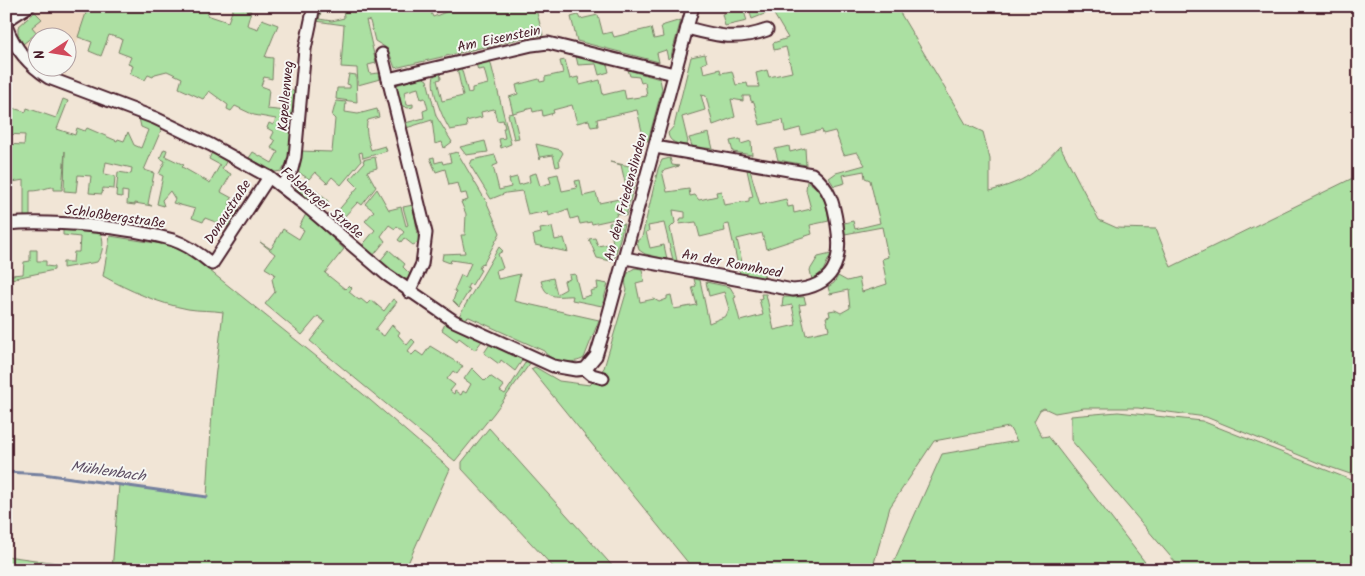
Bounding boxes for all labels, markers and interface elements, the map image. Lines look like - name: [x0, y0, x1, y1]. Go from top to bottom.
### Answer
- street label: Am Eisenstein: [455, 19, 543, 59]
- north arrow: [28, 28, 78, 78]
- text: N: [29, 48, 52, 61]
- street label: Kapellenweg: [272, 60, 300, 132]
- street label: An den Friedenslinden: [598, 131, 654, 263]
- street label: Felsberger Straße: [275, 161, 369, 245]
- street label: Donaustraße: [199, 175, 258, 249]
- street label: Schloßbergstraße: [63, 199, 167, 235]
- street label: An der Ronnhoed: [680, 243, 785, 285]
- water label: Mühlenbach: [69, 455, 149, 489]

